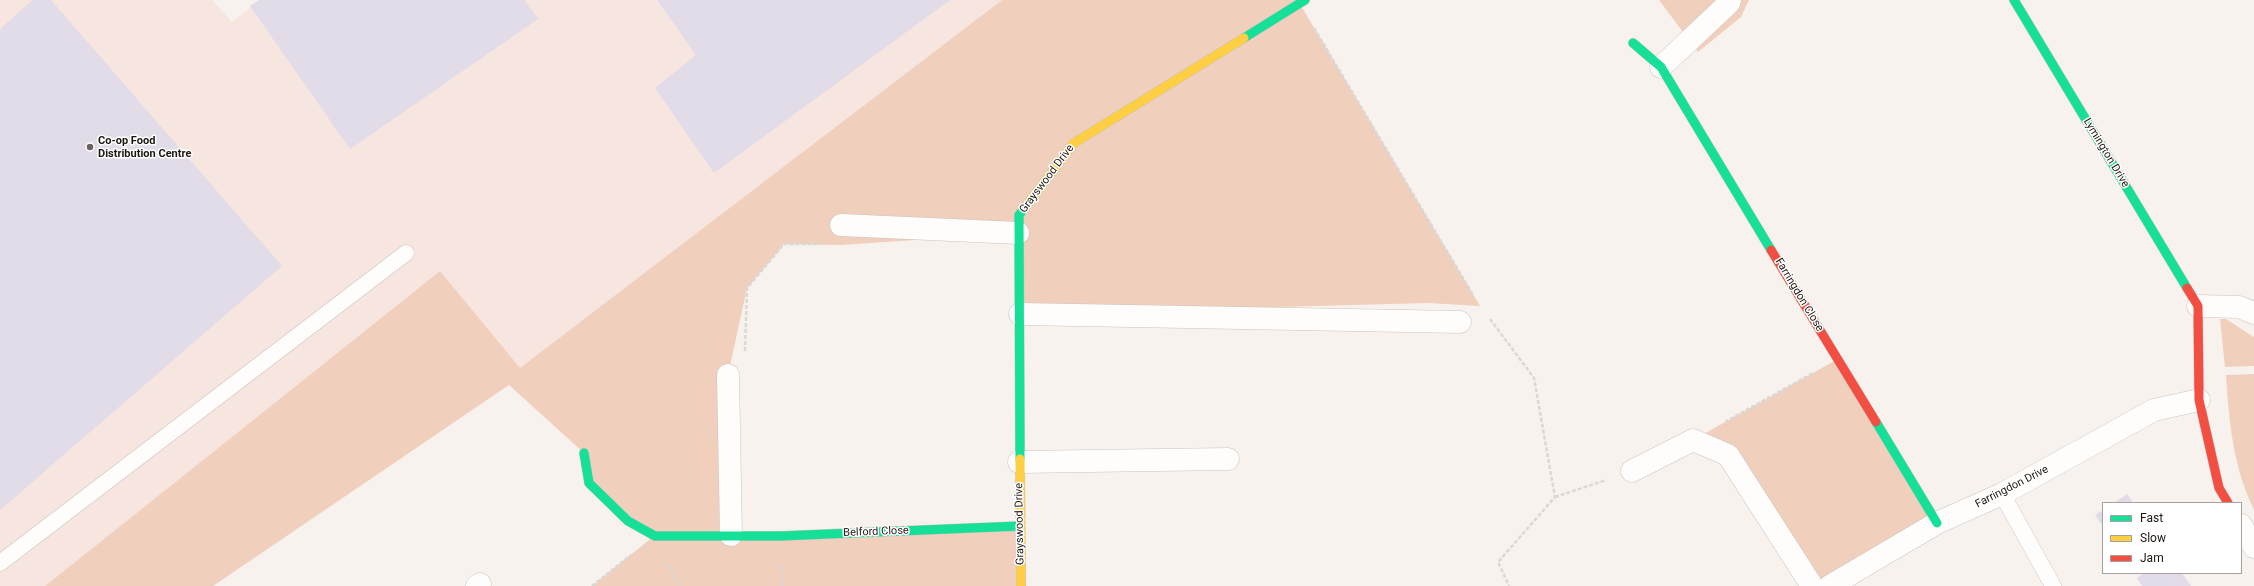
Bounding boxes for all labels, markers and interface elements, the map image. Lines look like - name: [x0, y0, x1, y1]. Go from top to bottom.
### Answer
- street label: Lymington Drive: [2080, 116, 2132, 190]
- place label: Co-op Food Distribution Centre: [98, 134, 191, 160]
- marker: Co-op Food Distribution Centre: [85, 142, 95, 152]
- street label: Grayswood Drive: [1017, 142, 1077, 216]
- street label: Farringdon Close: [1772, 256, 1826, 334]
- street label: Farringdon Drive: [1973, 463, 2051, 511]
- street label: Grayswood Drive: [1013, 483, 1027, 565]
- legend: [2102, 502, 2242, 574]
- text: Fast: [2140, 511, 2163, 525]
- street label: Belford Close: [843, 524, 909, 540]
- text: Slow: [2140, 531, 2166, 545]
- text: Jam: [2140, 551, 2164, 565]

